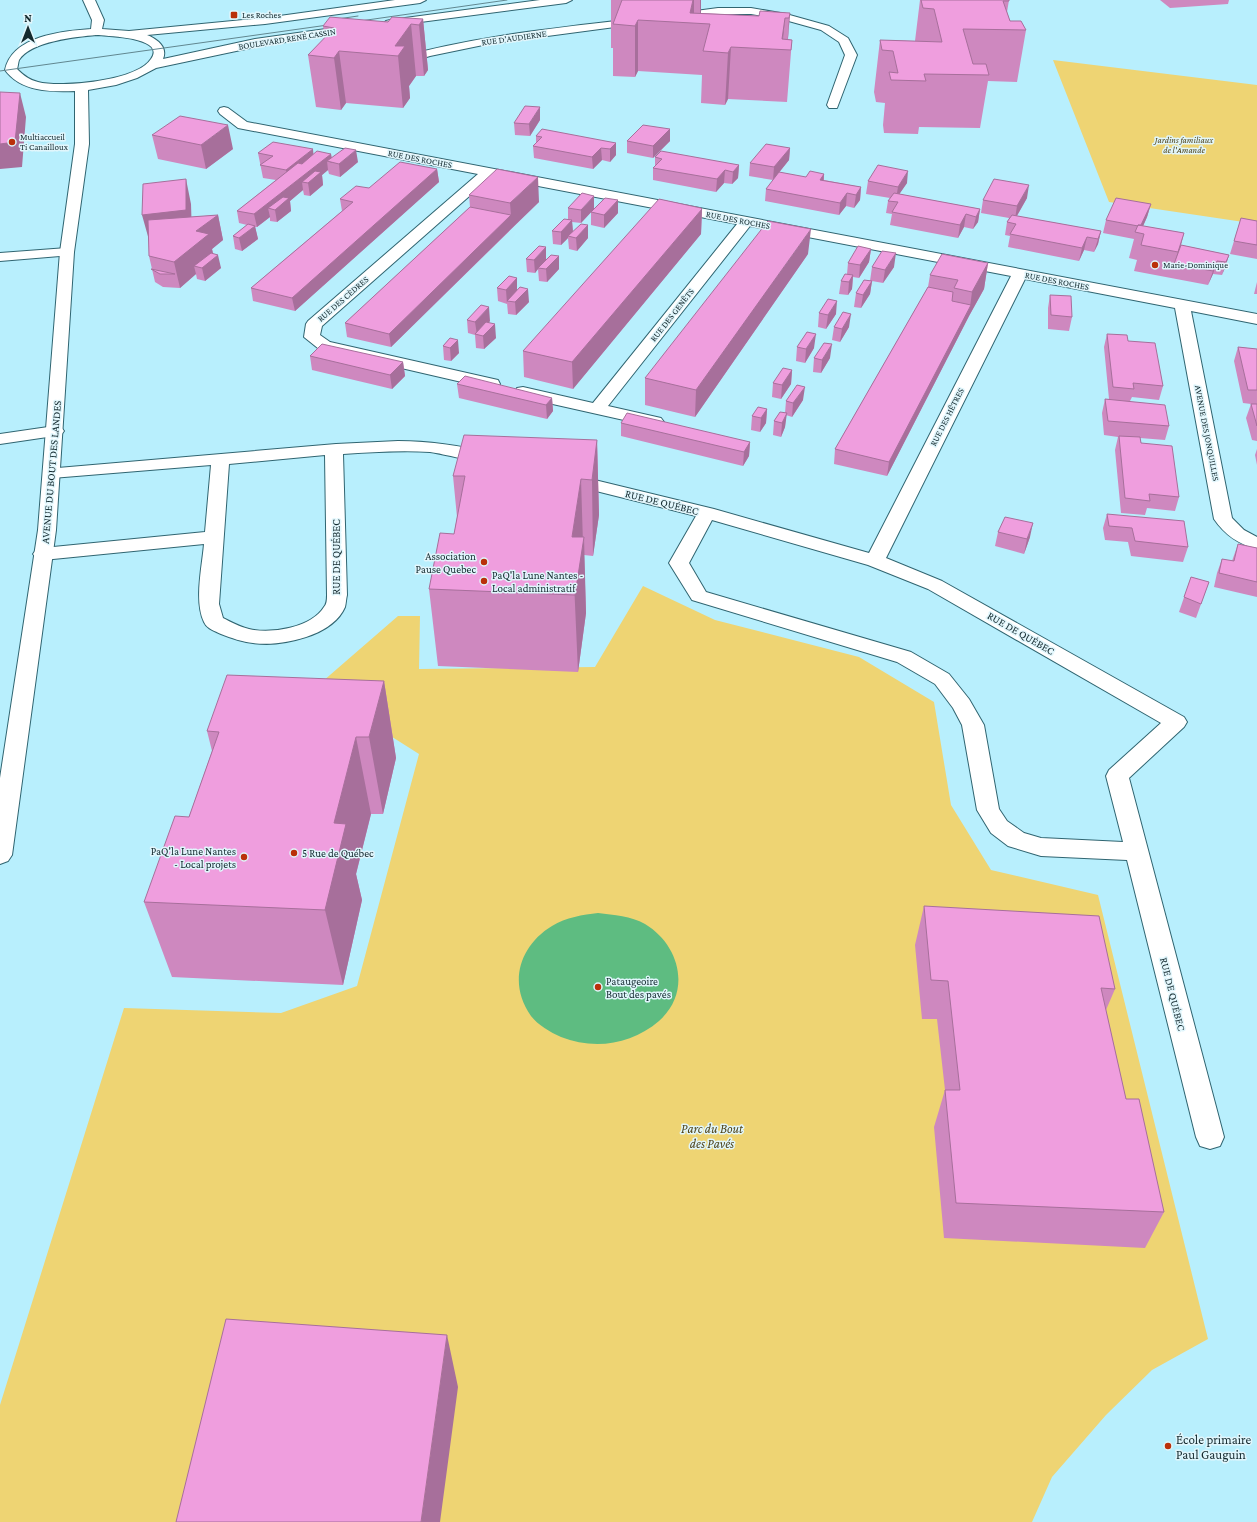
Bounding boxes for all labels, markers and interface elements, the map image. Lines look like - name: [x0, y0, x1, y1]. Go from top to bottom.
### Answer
- north arrow: [8, 8, 48, 48]
- marker: Les Roches: [229, 10, 239, 20]
- place label: Les Roches: [242, 10, 281, 20]
- text: N: [24, 12, 32, 24]
- street label: BOULEVARD RENÉ CASSIN: [238, 26, 336, 52]
- street label: RUE D'AUDIERNE: [481, 28, 547, 48]
- place label: Multiaccueil Ti Canailloux: [20, 132, 69, 152]
- park label: Jardins familiaux de l'Amande: [1153, 135, 1213, 155]
- marker: Multiaccueil Ti Canailloux: [7, 137, 17, 147]
- street label: RUE DES ROCHES: [387, 148, 453, 170]
- street label: RUE DES ROCHES: [705, 209, 771, 231]
- marker: Marie-Dominique: [1150, 260, 1160, 270]
- place label: Marie-Dominique: [1163, 260, 1228, 270]
- street label: RUE DES ROCHES: [1024, 270, 1090, 292]
- street label: RUE DES CÈDRES: [315, 274, 371, 324]
- street label: RUE DES GENÊTS: [648, 286, 696, 344]
- street label: AVENUE DES JONQUILLES: [1193, 384, 1221, 482]
- street label: RUE DES HÊTRES: [928, 386, 966, 448]
- street label: AVENUE DU BOUT DES LANDES: [39, 400, 63, 544]
- street label: RUE DE QUÉBEC: [624, 487, 701, 517]
- street label: RUE DE QUÉBEC: [330, 519, 342, 595]
- place label: Association Pause Quebec: [415, 550, 476, 575]
- marker: Association Pause Quebec: [479, 557, 489, 567]
- place label: PaQ'la Lune Nantes - Local administratif: [492, 569, 583, 594]
- marker: PaQ'la Lune Nantes - Local administratif: [479, 576, 489, 586]
- street label: RUE DE QUÉBEC: [985, 609, 1057, 657]
- place label: PaQ'la Lune Nantes - Local projets: [151, 845, 236, 871]
- place label: 5 Rue de Québec: [302, 847, 374, 859]
- marker: 5 Rue de Québec: [289, 848, 299, 858]
- marker: PaQ'la Lune Nantes - Local projets: [239, 852, 249, 862]
- street label: RUE DE QUÉBEC: [1158, 956, 1188, 1033]
- place label: Pataugeoire Bout des pavés: [606, 975, 671, 1001]
- marker: Pataugeoire Bout des pavés: [593, 982, 603, 992]
- park label: Parc du Bout des Pavés: [681, 1121, 743, 1151]
- place label: École primaire Paul Gauguin: [1176, 1432, 1251, 1462]
- marker: École primaire Paul Gauguin: [1163, 1441, 1173, 1451]

